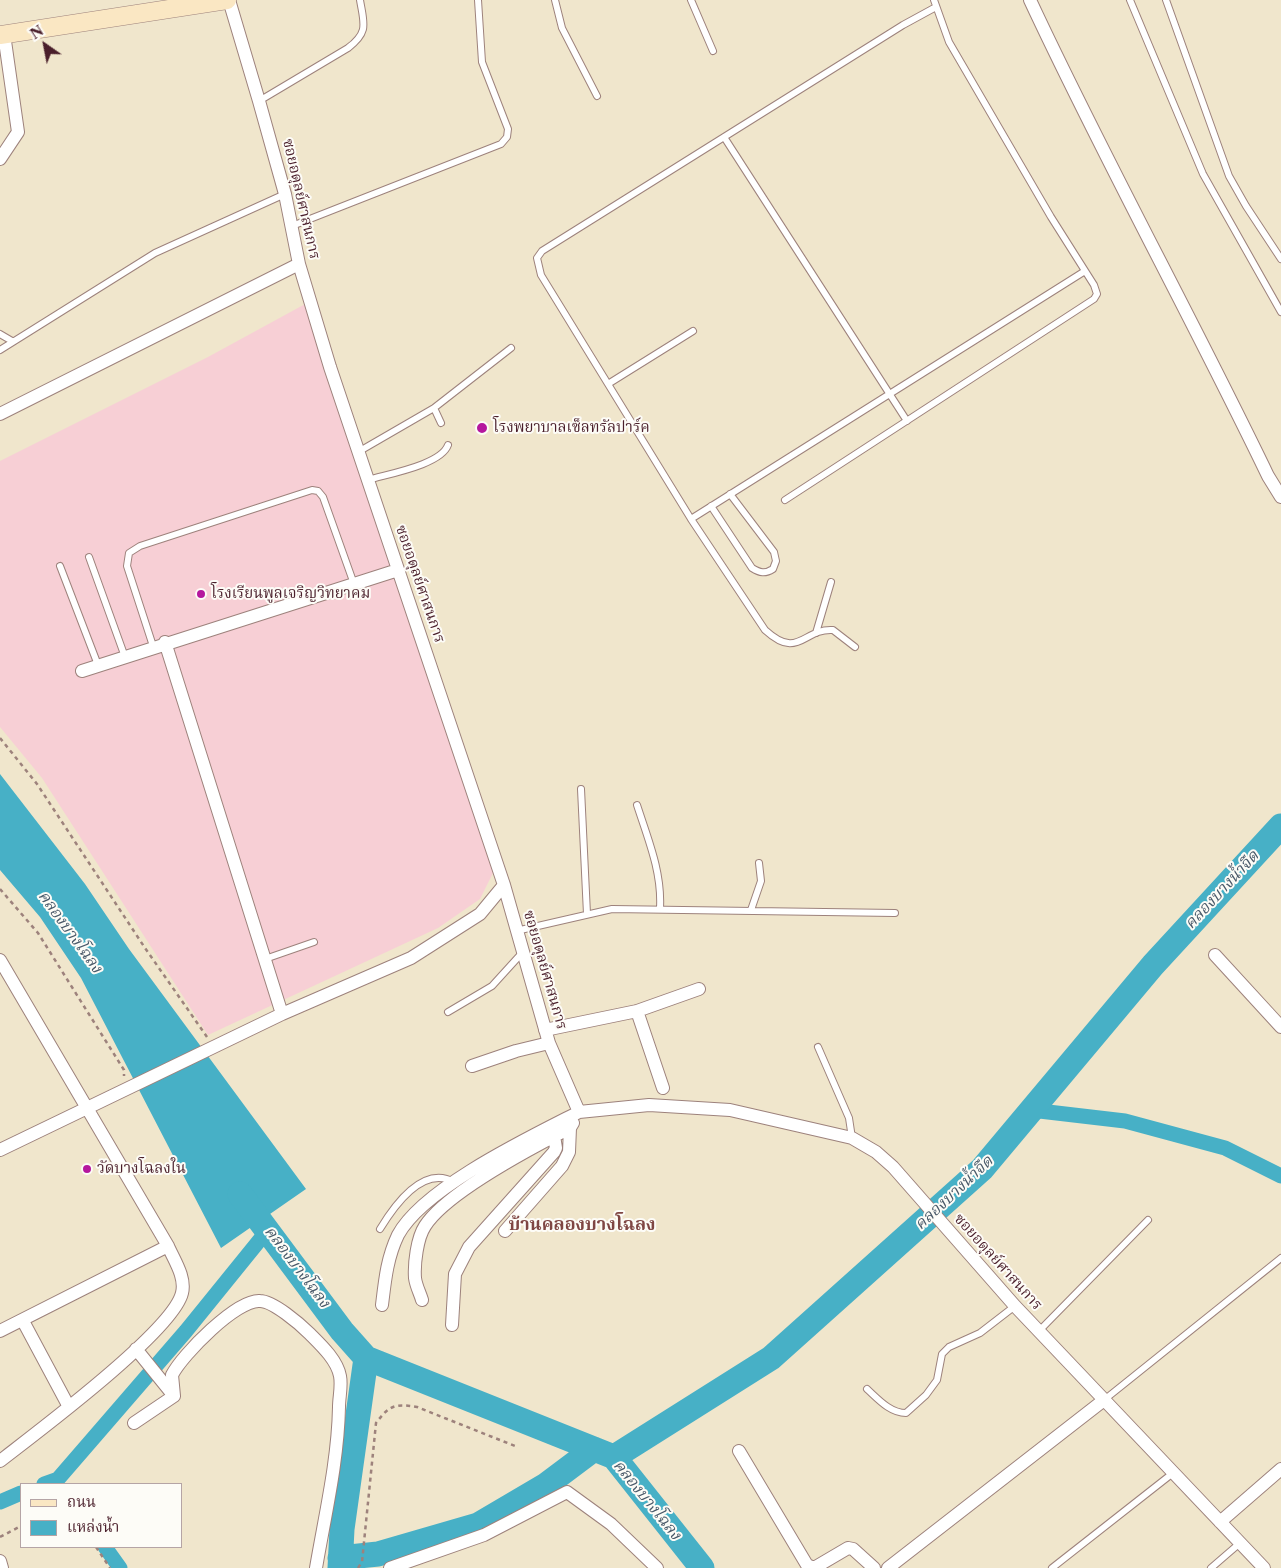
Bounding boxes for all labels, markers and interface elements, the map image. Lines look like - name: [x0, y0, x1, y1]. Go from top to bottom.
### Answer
- north arrow: [20, 20, 70, 70]
- text: N: [27, 22, 47, 43]
- street label: ซอยอดุลย์ศาสนการ: [278, 137, 324, 261]
- place label: โรงพยาบาลเซ็ลทรัลปาร์ค: [493, 419, 650, 437]
- marker: โรงพยาบาลเซ็ลทรัลปาร์ค: [475, 421, 489, 435]
- street label: ซอยอดุลย์ศาสนการ: [391, 523, 449, 645]
- place label: โรงเรียนพูลเจริญวิทยาคม: [211, 585, 370, 603]
- marker: โรงเรียนพูลเจริญวิทยาคม: [195, 588, 207, 600]
- water label: คลองบางน้ำจืด: [1181, 847, 1263, 933]
- water label: คลองบางโฉลง: [34, 887, 106, 977]
- street label: ซอยอดุลย์ศาสนการ: [519, 908, 571, 1032]
- water label: คลองบางน้ำจืด: [911, 1152, 997, 1234]
- place label: วัดบางโฉลงใน: [97, 1160, 186, 1178]
- marker: วัดบางโฉลงใน: [81, 1163, 93, 1175]
- street label: ซอยอดุลย์ศาสนการ: [950, 1210, 1046, 1314]
- district label: บ้านคลองบางโฉลง: [508, 1214, 656, 1236]
- water label: คลองบางโฉลง: [260, 1222, 334, 1312]
- water label: คลองบางโฉลง: [609, 1456, 685, 1544]
- legend: [20, 1483, 182, 1548]
- text: ถนน: [67, 1492, 96, 1511]
- text: แหล่งน้ำ: [67, 1517, 119, 1536]

